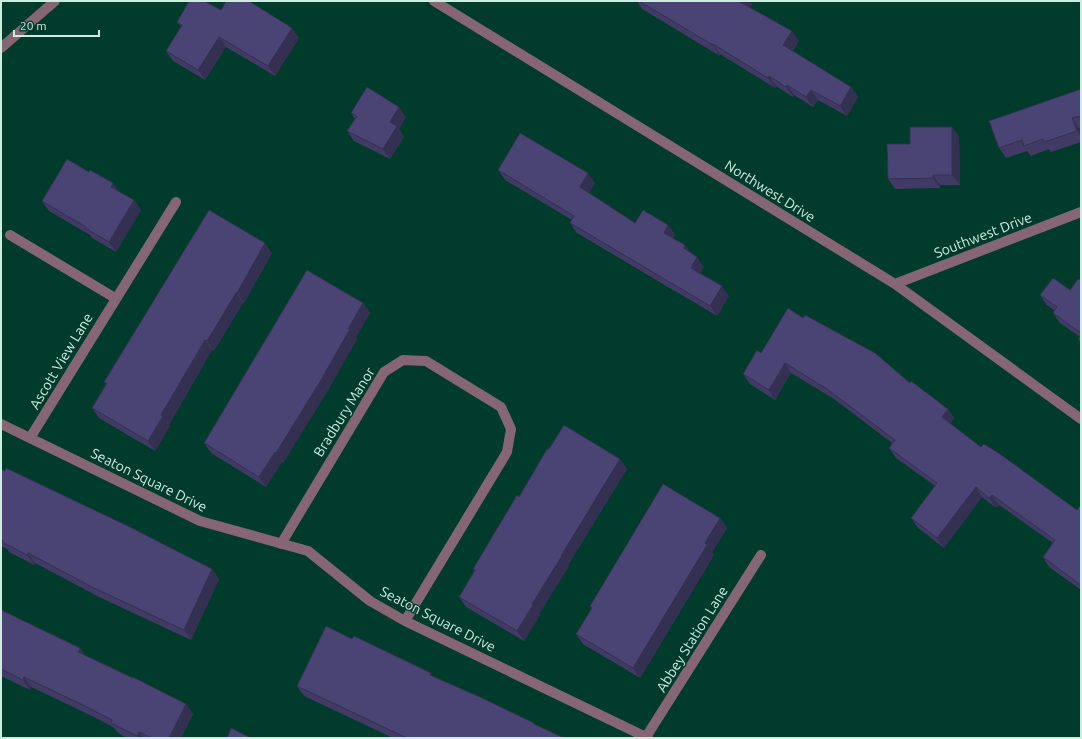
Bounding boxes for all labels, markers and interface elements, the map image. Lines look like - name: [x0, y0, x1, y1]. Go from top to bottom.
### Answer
- scale bar: [14, 12, 99, 38]
- text: 20 m: [20, 19, 47, 32]
- street label: Northwest Drive: [722, 157, 818, 225]
- street label: Southwest Drive: [932, 209, 1034, 261]
- street label: Ascott View Lane: [26, 310, 96, 412]
- street label: Bradbury Manor: [310, 364, 378, 460]
- street label: Seaton Square Drive: [88, 445, 210, 515]
- street label: Seaton Square Drive: [378, 583, 498, 655]
- street label: Abbey Station Lane: [653, 583, 731, 695]

